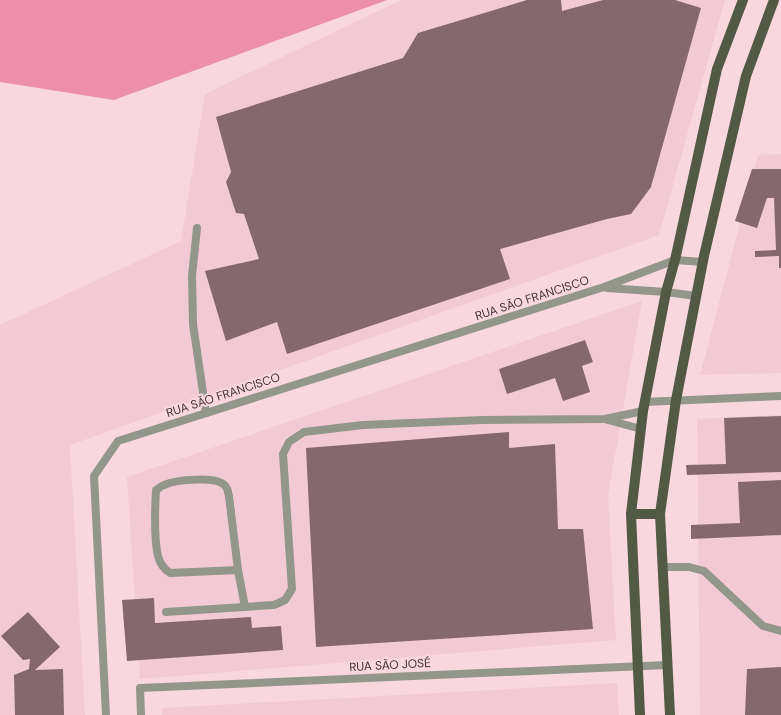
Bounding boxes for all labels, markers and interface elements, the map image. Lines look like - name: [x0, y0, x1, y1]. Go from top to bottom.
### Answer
- street label: RUA SÃO FRANCISCO: [473, 272, 591, 324]
- street label: RUA SÃO FRANCISCO: [164, 369, 282, 421]
- street label: RUA SÃO JOSÉ: [349, 655, 431, 675]

